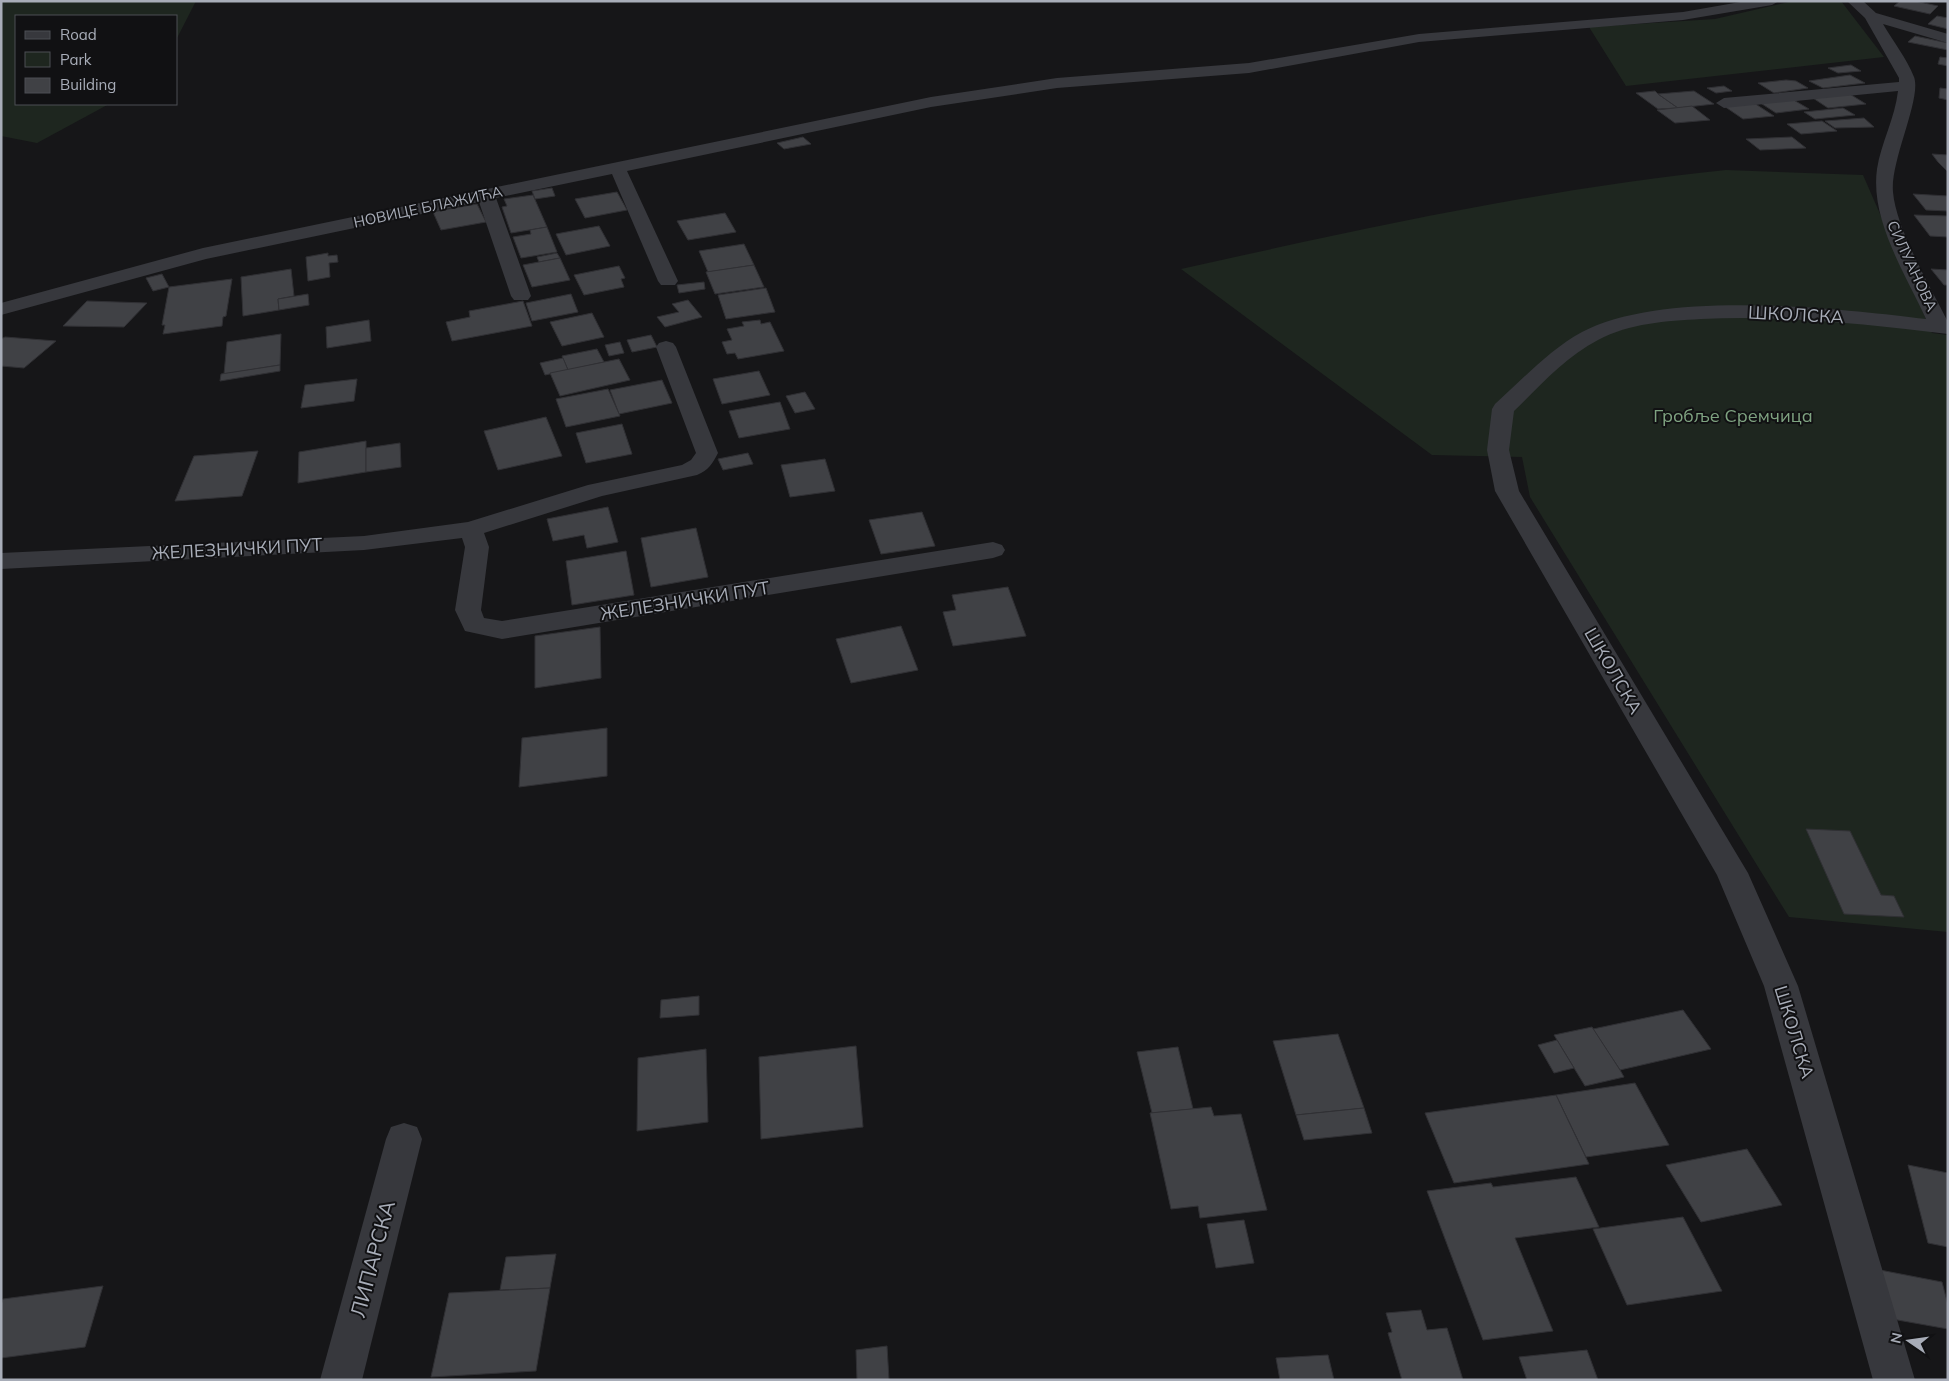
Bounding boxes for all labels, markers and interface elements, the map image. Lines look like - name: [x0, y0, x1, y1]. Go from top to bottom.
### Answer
- legend: [15, 15, 178, 105]
- text: Road: [60, 25, 97, 44]
- text: Park: [60, 50, 92, 69]
- text: Building: [60, 75, 116, 94]
- street label: НОВИЦЕ БЛАЖИЋА: [352, 181, 504, 232]
- street label: СИЛУАНОВА: [1883, 217, 1942, 314]
- street label: ШКОЛСКА: [1748, 301, 1844, 328]
- park label: Гробље Сремчица: [1653, 404, 1813, 427]
- street label: ЖЕЛЕЗНИЧКИ ПУТ: [151, 533, 323, 564]
- street label: ЖЕЛЕЗНИЧКИ ПУТ: [599, 576, 771, 625]
- street label: ШКОЛСКА: [1580, 623, 1647, 718]
- street label: ШКОЛСКА: [1769, 983, 1819, 1081]
- street label: ЛИПАРСКА: [344, 1197, 400, 1320]
- north arrow: [1884, 1316, 1934, 1366]
- text: N: [1886, 1331, 1906, 1345]

